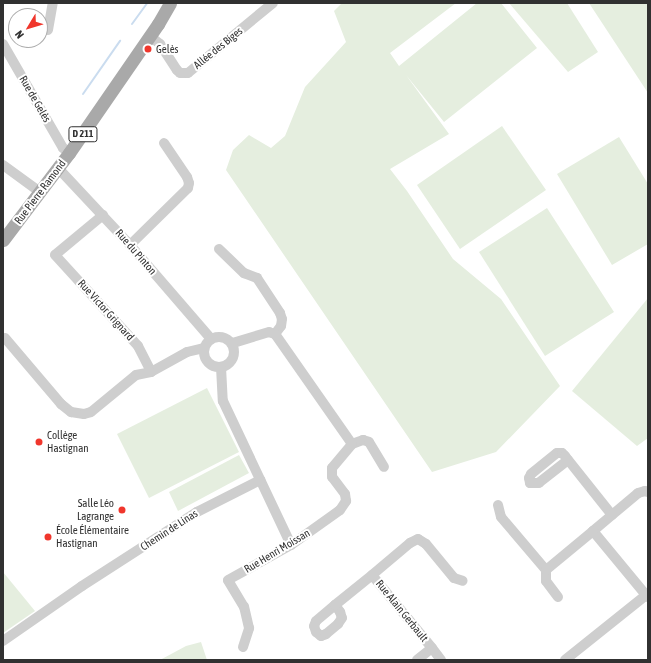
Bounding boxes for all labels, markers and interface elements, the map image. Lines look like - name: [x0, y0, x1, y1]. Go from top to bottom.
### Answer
- north arrow: [8, 8, 48, 48]
- street label: Allée des Biges: [191, 24, 245, 72]
- text: N: [13, 29, 26, 41]
- place label: Gelès: [156, 42, 179, 56]
- marker: Gelès: [143, 44, 153, 54]
- street label: Rue de Gelès: [16, 73, 54, 125]
- road number: D 211: [68, 126, 98, 142]
- street label: Rue Pierre Ramond: [11, 157, 69, 227]
- street label: Rue du Pinton: [113, 227, 159, 277]
- street label: Rue Victor Grignard: [75, 277, 137, 343]
- place label: Collège Hastignan: [47, 429, 89, 455]
- marker: Collège Hastignan: [34, 437, 44, 447]
- place label: Salle Léo Lagrange: [77, 497, 114, 523]
- marker: Salle Léo Lagrange: [117, 505, 127, 515]
- street label: Chemin de Linas: [138, 507, 200, 553]
- place label: École Élémentaire Hastignan: [56, 524, 129, 550]
- street label: Rue Henri Moissan: [242, 526, 312, 576]
- marker: École Élémentaire Hastignan: [43, 532, 53, 542]
- street label: Rue Alain Gerbault: [373, 577, 431, 645]

